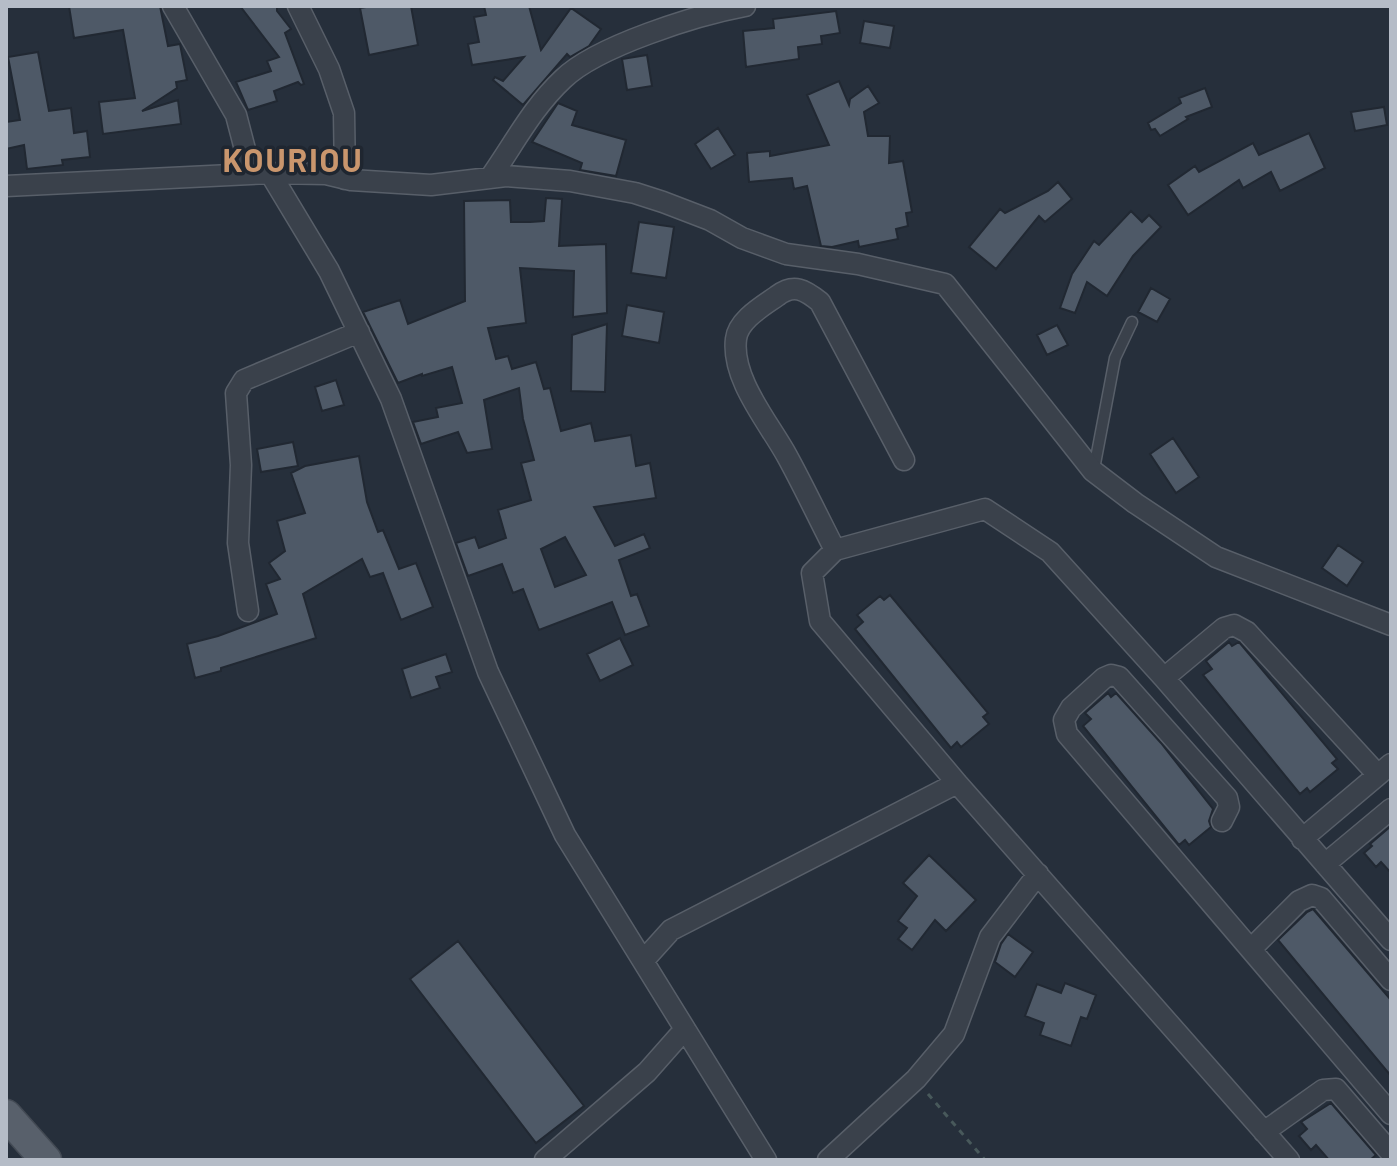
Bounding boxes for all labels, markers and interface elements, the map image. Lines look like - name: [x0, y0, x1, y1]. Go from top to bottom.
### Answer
- district label: KOURIOU: [222, 140, 364, 178]

